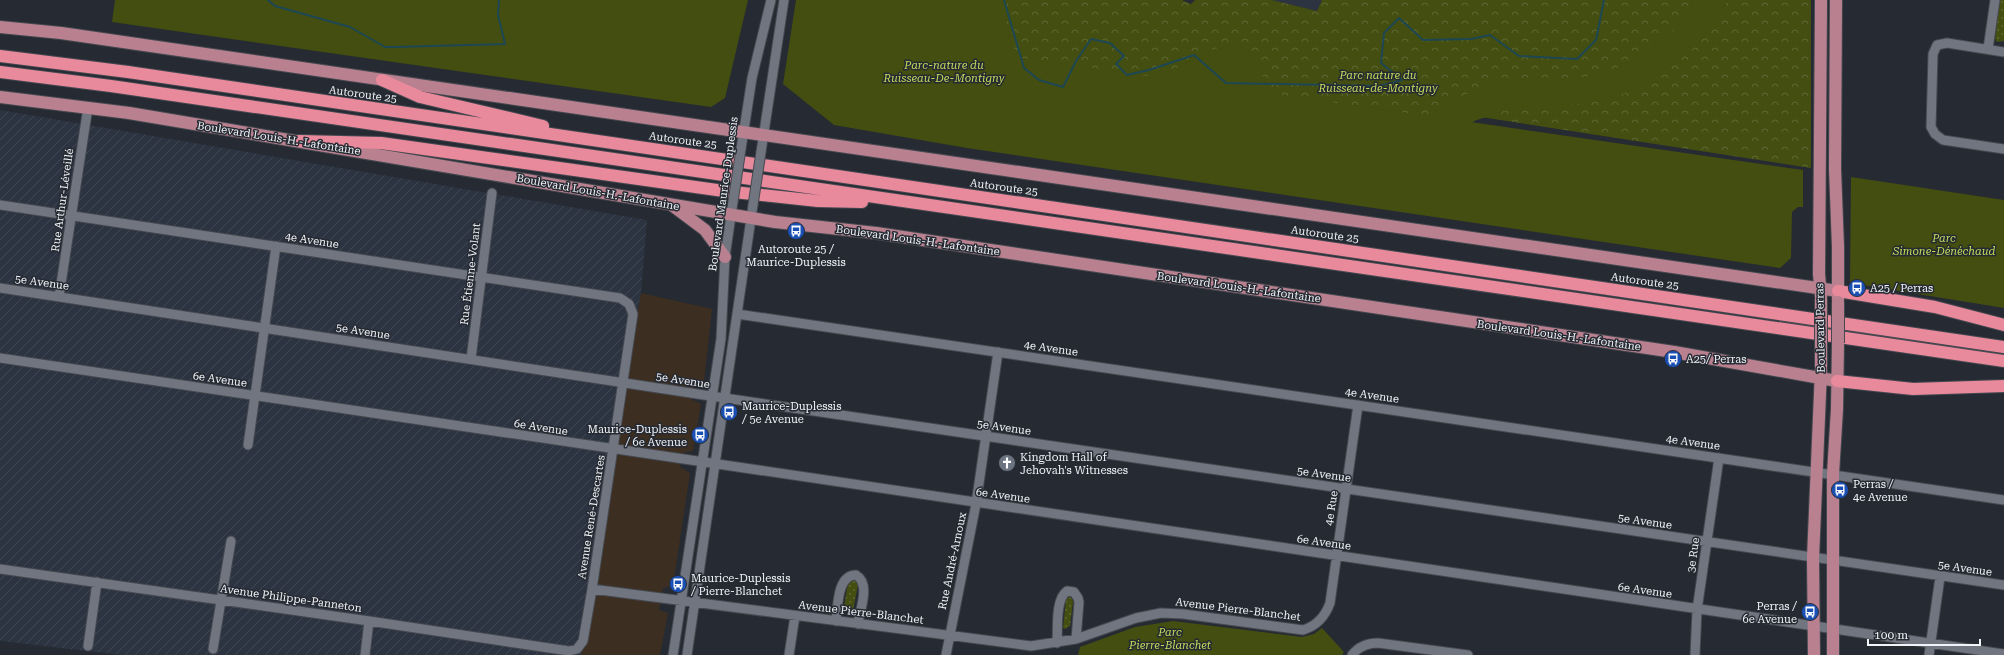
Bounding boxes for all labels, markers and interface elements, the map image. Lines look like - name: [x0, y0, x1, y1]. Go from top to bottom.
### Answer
- park label: Parc-nature du Ruisseau-De-Montigny: [883, 59, 1005, 85]
- park label: Parc nature du Ruisseau-de-Montigny: [1317, 69, 1438, 95]
- street label: Autoroute 25: [328, 83, 398, 106]
- street label: Boulevard Maurice-Duplessis: [706, 116, 741, 272]
- street label: Boulevard Louis-H.-Lafontaine: [196, 119, 362, 158]
- street label: Autoroute 25: [648, 129, 718, 152]
- street label: Rue Arthur-Léveillé: [49, 148, 76, 253]
- street label: Boulevard Louis-H.-Lafontaine: [515, 172, 680, 213]
- street label: Autoroute 25: [969, 176, 1039, 199]
- bus stop icon: Autoroute 25 / Maurice-Duplessis: [786, 221, 806, 241]
- street label: Rue Étienne-Volant: [457, 222, 483, 326]
- street label: Boulevard Louis-H.-Lafontaine: [835, 223, 1001, 258]
- street label: Autoroute 25: [1290, 223, 1360, 246]
- street label: 4e Avenue: [284, 230, 340, 251]
- park label: Parc Simone-Dénéchaud: [1892, 232, 1995, 258]
- place label: Autoroute 25 / Maurice-Duplessis: [746, 243, 846, 269]
- street label: Boulevard Louis-H.-Lafontaine: [1156, 270, 1322, 305]
- street label: Autoroute 25: [1610, 270, 1680, 293]
- street label: 5e Avenue: [14, 272, 70, 293]
- bus stop icon: A25 / Perras: [1847, 278, 1867, 298]
- place label: A25 / Perras: [1870, 282, 1933, 295]
- street label: Boulevard Perras: [1813, 283, 1828, 373]
- street label: Boulevard Louis-H.-Lafontaine: [1476, 318, 1642, 353]
- street label: 5e Avenue: [335, 321, 391, 342]
- street label: 4e Avenue: [1023, 338, 1079, 359]
- bus stop icon: A25/ Perras: [1663, 349, 1683, 369]
- place label: A25/ Perras: [1686, 353, 1746, 366]
- street label: 6e Avenue: [192, 369, 248, 390]
- street label: 5e Avenue: [655, 370, 711, 391]
- street label: 4e Avenue: [1344, 385, 1400, 406]
- place label: Maurice-Duplessis / 5e Avenue: [741, 400, 841, 426]
- bus stop icon: Maurice-Duplessis / 5e Avenue: [719, 402, 739, 422]
- street label: 6e Avenue: [513, 417, 569, 438]
- street label: 5e Avenue: [976, 417, 1032, 438]
- place label: Maurice-Duplessis / 6e Avenue: [588, 423, 687, 449]
- bus stop icon: Maurice-Duplessis / 6e Avenue: [690, 425, 710, 445]
- street label: 4e Avenue: [1665, 432, 1721, 453]
- place label: Kingdom Hall of Jehovah's Witnesses: [1020, 451, 1128, 477]
- church icon: Kingdom Hall of Jehovah's Witnesses: [997, 453, 1017, 473]
- street label: Avenue René-Descartes: [575, 454, 608, 580]
- street label: 5e Avenue: [1296, 464, 1352, 485]
- place label: Perras / 4e Avenue: [1853, 478, 1907, 504]
- bus stop icon: Perras / 4e Avenue: [1830, 480, 1850, 500]
- street label: 6e Avenue: [975, 485, 1031, 506]
- street label: 4e Rue: [1322, 490, 1341, 527]
- street label: Rue André-Arnoux: [936, 511, 969, 611]
- street label: 5e Avenue: [1617, 511, 1673, 532]
- street label: 6e Avenue: [1296, 532, 1352, 553]
- street label: 3e Rue: [1685, 537, 1702, 573]
- street label: 5e Avenue: [1937, 558, 1993, 579]
- place label: Maurice-Duplessis / Pierre-Blanchet: [690, 572, 790, 598]
- bus stop icon: Maurice-Duplessis / Pierre-Blanchet: [668, 574, 688, 594]
- street label: 6e Avenue: [1617, 580, 1673, 601]
- street label: Avenue Philippe-Panneton: [219, 582, 363, 615]
- street label: Avenue Pierre-Blanchet: [1175, 595, 1301, 624]
- street label: Avenue Pierre-Blanchet: [798, 598, 924, 627]
- place label: Perras / 6e Avenue: [1743, 600, 1797, 626]
- bus stop icon: Perras / 6e Avenue: [1800, 602, 1820, 622]
- scale bar: [1868, 621, 1980, 647]
- park label: Parc Pierre-Blanchet: [1128, 626, 1212, 652]
- text: 100 m: [1874, 628, 1908, 642]

